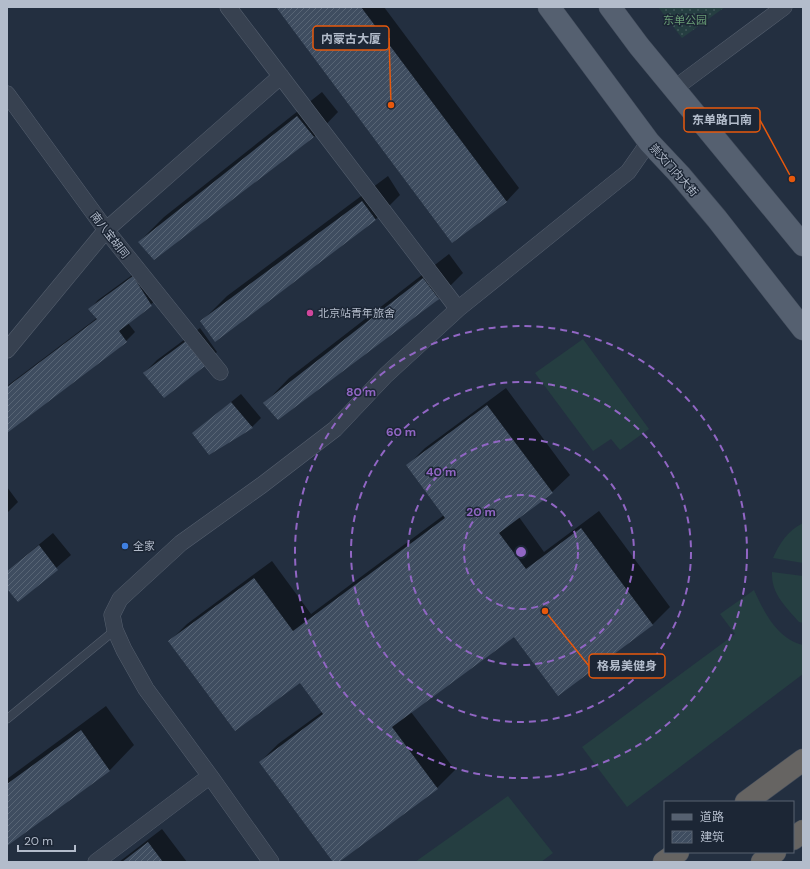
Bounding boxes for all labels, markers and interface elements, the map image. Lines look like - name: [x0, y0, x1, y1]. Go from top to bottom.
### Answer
- park label: 东单公园: [663, 13, 707, 27]
- callout: 内蒙古大厦: [313, 26, 389, 50]
- text: 内蒙古大厦: [321, 31, 381, 47]
- callout: 东单路口南: [684, 108, 760, 132]
- text: 东单路口南: [692, 112, 752, 128]
- street label: 崇文门内大街: [647, 141, 701, 199]
- street label: 南八宝胡同: [88, 209, 132, 261]
- place label: 北京站青年旅舍: [318, 306, 395, 320]
- marker: 北京站青年旅舍: [305, 308, 315, 318]
- text: 80 m: [346, 384, 376, 400]
- text: 60 m: [386, 424, 416, 440]
- text: 40 m: [426, 464, 456, 480]
- text: 20 m: [466, 504, 496, 520]
- place label: 全家: [133, 539, 155, 553]
- marker: 全家: [120, 541, 130, 551]
- centre of rings: [514, 545, 528, 559]
- callout: 格易美健身: [589, 654, 665, 678]
- text: 格易美健身: [597, 658, 657, 674]
- legend: [664, 801, 794, 853]
- text: 道路: [700, 809, 724, 825]
- scale bar: [18, 827, 75, 853]
- text: 建筑: [700, 829, 724, 845]
- text: 20 m: [24, 833, 53, 849]

